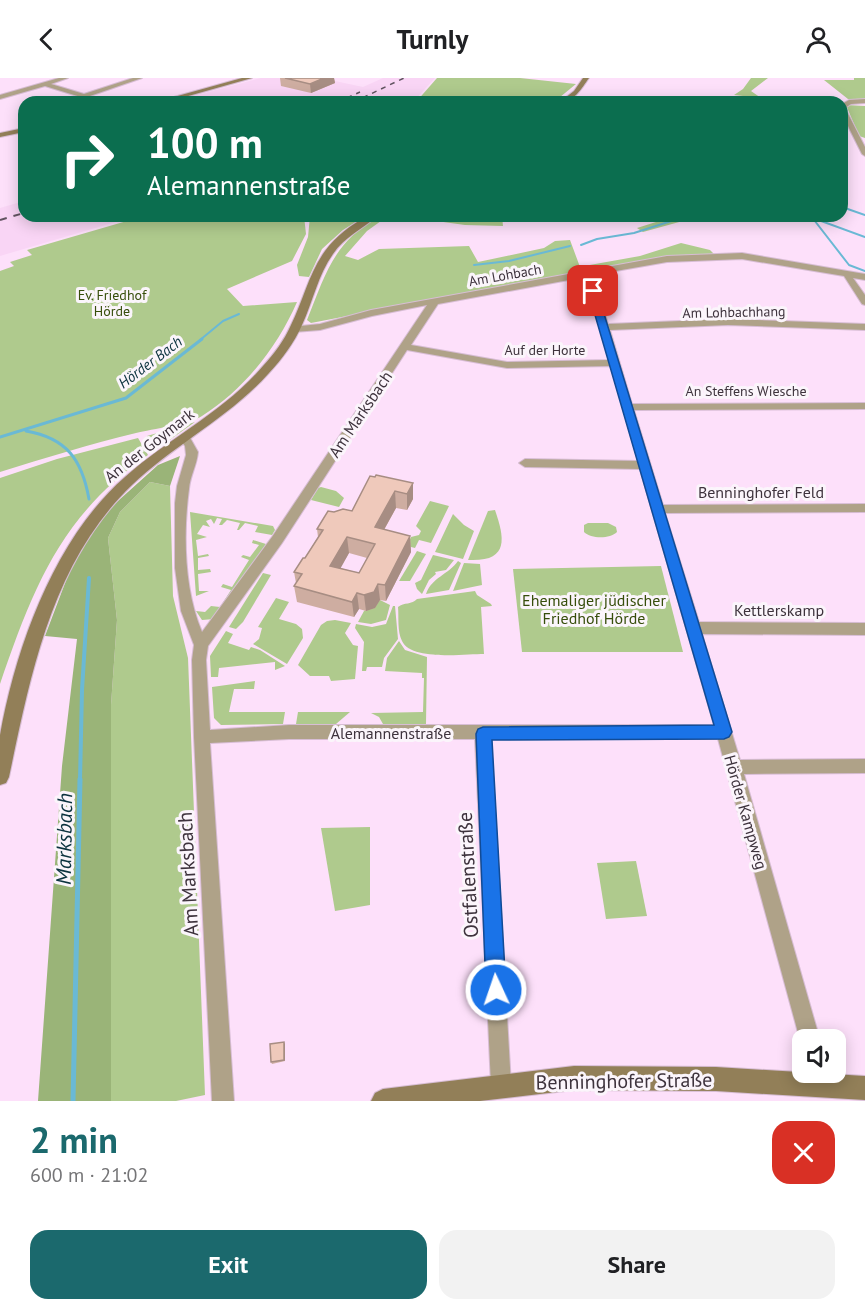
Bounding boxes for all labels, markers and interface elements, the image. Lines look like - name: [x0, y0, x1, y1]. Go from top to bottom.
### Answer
- text: Turnly: [396, 22, 469, 56]
- icon: back: [30, 23, 63, 56]
- icon: person: [802, 23, 835, 56]
- text: 100 m: [147, 115, 263, 170]
- icon: right: [48, 120, 126, 198]
- text: Alemannenstraße: [147, 168, 351, 202]
- street label: Am Lohbach: [467, 260, 543, 290]
- pin: [567, 265, 618, 316]
- icon: arrive: [576, 274, 609, 307]
- park label: Ev. Friedhof Hörde: [78, 286, 147, 320]
- street label: Am Lohbachhang: [682, 302, 786, 322]
- water label: Hörder Bach: [114, 332, 186, 392]
- street label: Auf der Horte: [505, 341, 585, 359]
- street label: Am Marksbach: [324, 367, 396, 461]
- street label: An Steffens Wiesche: [685, 382, 807, 400]
- street label: An der Goymark: [100, 404, 198, 486]
- street label: Benninghofer Feld: [698, 482, 824, 502]
- park label: Ehemaliger jüdischer Friedhof Hörde: [522, 590, 666, 628]
- street label: Kettlerskamp: [734, 600, 824, 620]
- street label: Alemannenstraße: [331, 723, 451, 743]
- street label: Hörder Kampweg: [720, 752, 772, 872]
- water label: Marksbach: [50, 793, 78, 885]
- street label: Am Marksbach: [172, 811, 204, 937]
- street label: Ostfalenstraße: [452, 811, 484, 939]
- position arrow: [464, 958, 528, 1022]
- map controls: [792, 1029, 846, 1083]
- button: sound: [792, 1029, 846, 1083]
- street label: Benninghofer Straße: [535, 1066, 713, 1096]
- text: 2 min: [30, 1116, 118, 1163]
- button: close: [772, 1121, 835, 1184]
- text: 600 m · 21:02: [30, 1162, 148, 1188]
- button: Exit: [30, 1230, 427, 1299]
- button: Share: [439, 1230, 835, 1299]

